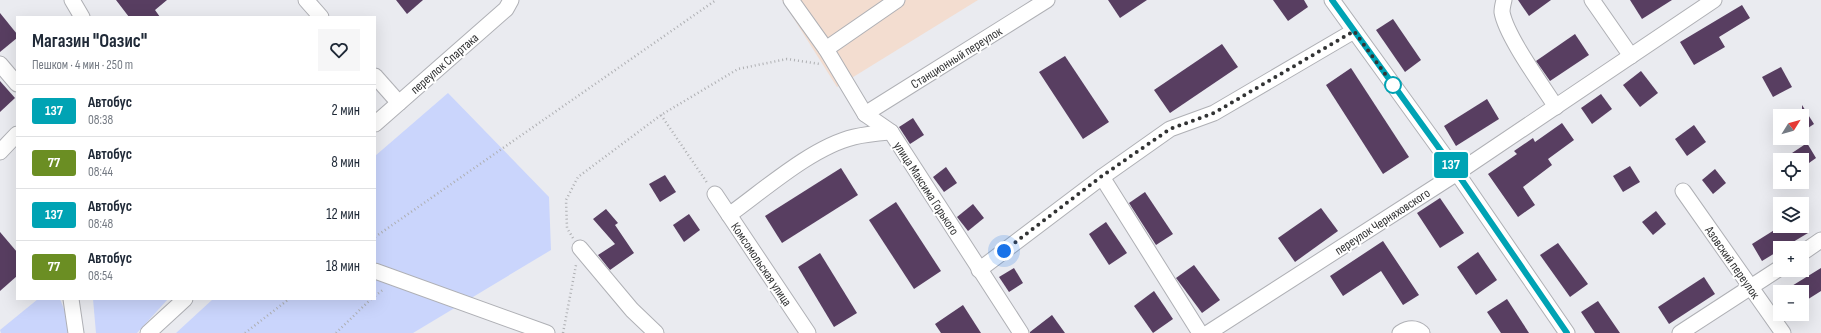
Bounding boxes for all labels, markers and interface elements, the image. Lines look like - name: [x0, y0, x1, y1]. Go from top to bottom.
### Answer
- street label: Станционный переулок: [908, 23, 1005, 92]
- button: heart: [318, 29, 360, 71]
- text: Магазин "Оазис": [32, 30, 147, 53]
- street label: переулок Спартака: [407, 30, 482, 98]
- text: Пешком · 4 мин · 250 m: [32, 57, 133, 73]
- unlabelled marker: [1384, 76, 1402, 94]
- text: Автобус: [88, 93, 132, 112]
- text: 2 мин: [332, 101, 360, 120]
- text: 137: [45, 102, 63, 119]
- north arrow: [1773, 109, 1809, 145]
- map controls: [1773, 109, 1809, 321]
- text: 08:38: [88, 112, 113, 128]
- street label: улица Максима Горького: [890, 139, 962, 238]
- text: Автобус: [88, 145, 132, 164]
- line badge: 137: [1428, 152, 1474, 178]
- text: 8 мин: [331, 153, 360, 172]
- button: locate: [1773, 153, 1809, 189]
- text: 77: [48, 154, 60, 171]
- text: 137: [1442, 156, 1460, 173]
- text: 08:44: [88, 164, 113, 180]
- street label: переулок Черняховского: [1332, 185, 1433, 259]
- text: Автобус: [88, 197, 132, 216]
- button: layers: [1773, 197, 1809, 233]
- text: 12 мин: [326, 205, 360, 224]
- text: 137: [45, 206, 63, 223]
- text: 08:48: [88, 216, 113, 232]
- street label: Комсомольская улица: [727, 220, 795, 310]
- street label: Азовский переулок: [1701, 222, 1763, 302]
- your location: [994, 241, 1014, 261]
- button: +: [1773, 241, 1809, 277]
- text: Автобус: [88, 249, 132, 268]
- text: 18 мин: [326, 257, 360, 276]
- text: 77: [48, 258, 60, 275]
- text: 08:54: [88, 268, 113, 284]
- button: −: [1773, 285, 1809, 321]

